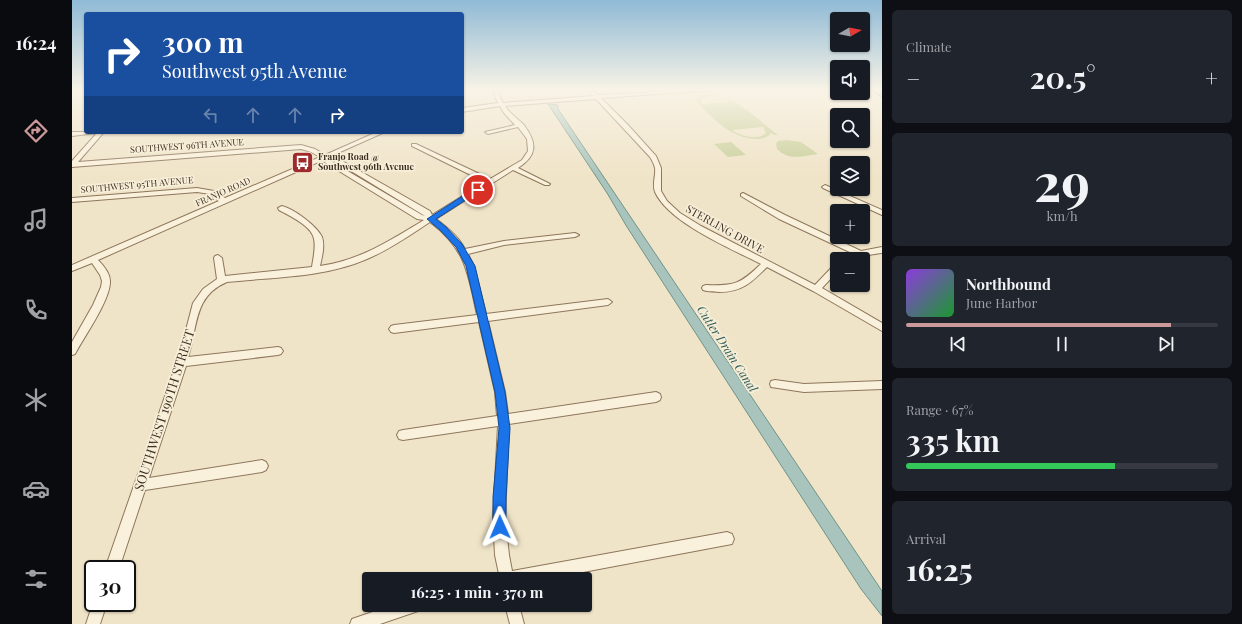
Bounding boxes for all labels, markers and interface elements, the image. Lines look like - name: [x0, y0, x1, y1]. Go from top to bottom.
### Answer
- north arrow: [830, 12, 870, 52]
- map controls: [830, 12, 870, 292]
- text: 300 m: [162, 23, 244, 60]
- icon: right: [96, 28, 148, 80]
- text: 16:24: [15, 31, 57, 55]
- text: Climate: [906, 38, 952, 55]
- text: 20.5°: [1030, 57, 1096, 97]
- text: Southwest 95th Avenue: [162, 59, 347, 83]
- button: sound: [830, 60, 870, 100]
- text: −: [906, 63, 920, 93]
- text: +: [1205, 63, 1218, 93]
- icon: left: [200, 104, 222, 126]
- icon: ahead: [242, 104, 264, 126]
- icon: ahead: [284, 104, 306, 126]
- icon: right: [326, 104, 348, 126]
- button: search: [830, 108, 870, 148]
- icon: directions: [22, 117, 50, 145]
- street label: SOUTHWEST 96TH AVENUE: [130, 135, 245, 155]
- text: 29: [1034, 146, 1090, 215]
- bus stop icon: Franjo Road @ Southwest 96th Avenue: [290, 149, 316, 175]
- place label: Franjo Road @ Southwest 96th Avenue: [318, 150, 414, 172]
- button: layers: [830, 156, 870, 196]
- street label: SOUTHWEST 95TH AVENUE: [80, 173, 194, 195]
- street label: FRANJO ROAD: [193, 173, 252, 209]
- pin: [461, 173, 495, 207]
- icon: arrive: [467, 179, 489, 201]
- street label: STERLING DRIVE: [683, 201, 767, 256]
- button: +: [830, 204, 870, 244]
- icon: music: [22, 206, 50, 234]
- text: km/h: [1046, 207, 1078, 224]
- button: −: [830, 252, 870, 292]
- text: Northbound: [966, 274, 1051, 294]
- text: June Harbor: [966, 294, 1037, 311]
- icon: phone: [22, 296, 50, 324]
- water label: Cutler Drain Canal: [694, 302, 762, 395]
- street label: SOUTHWEST 190TH STREET: [129, 327, 198, 493]
- icon: previous: [947, 333, 969, 355]
- icon: pause: [1051, 333, 1073, 355]
- icon: next: [1155, 333, 1177, 355]
- icon: climate: [22, 386, 50, 414]
- text: Range · 67%: [906, 401, 973, 418]
- text: 335 km: [906, 420, 1000, 460]
- icon: car: [22, 475, 50, 503]
- position arrow: [479, 506, 521, 548]
- text: Arrival: [906, 530, 946, 547]
- text: 16:25: [906, 549, 972, 589]
- speed limit sign: 30: [84, 560, 136, 612]
- icon: filters: [22, 565, 50, 593]
- text: 16:25 · 1 min · 370 m: [411, 582, 543, 602]

